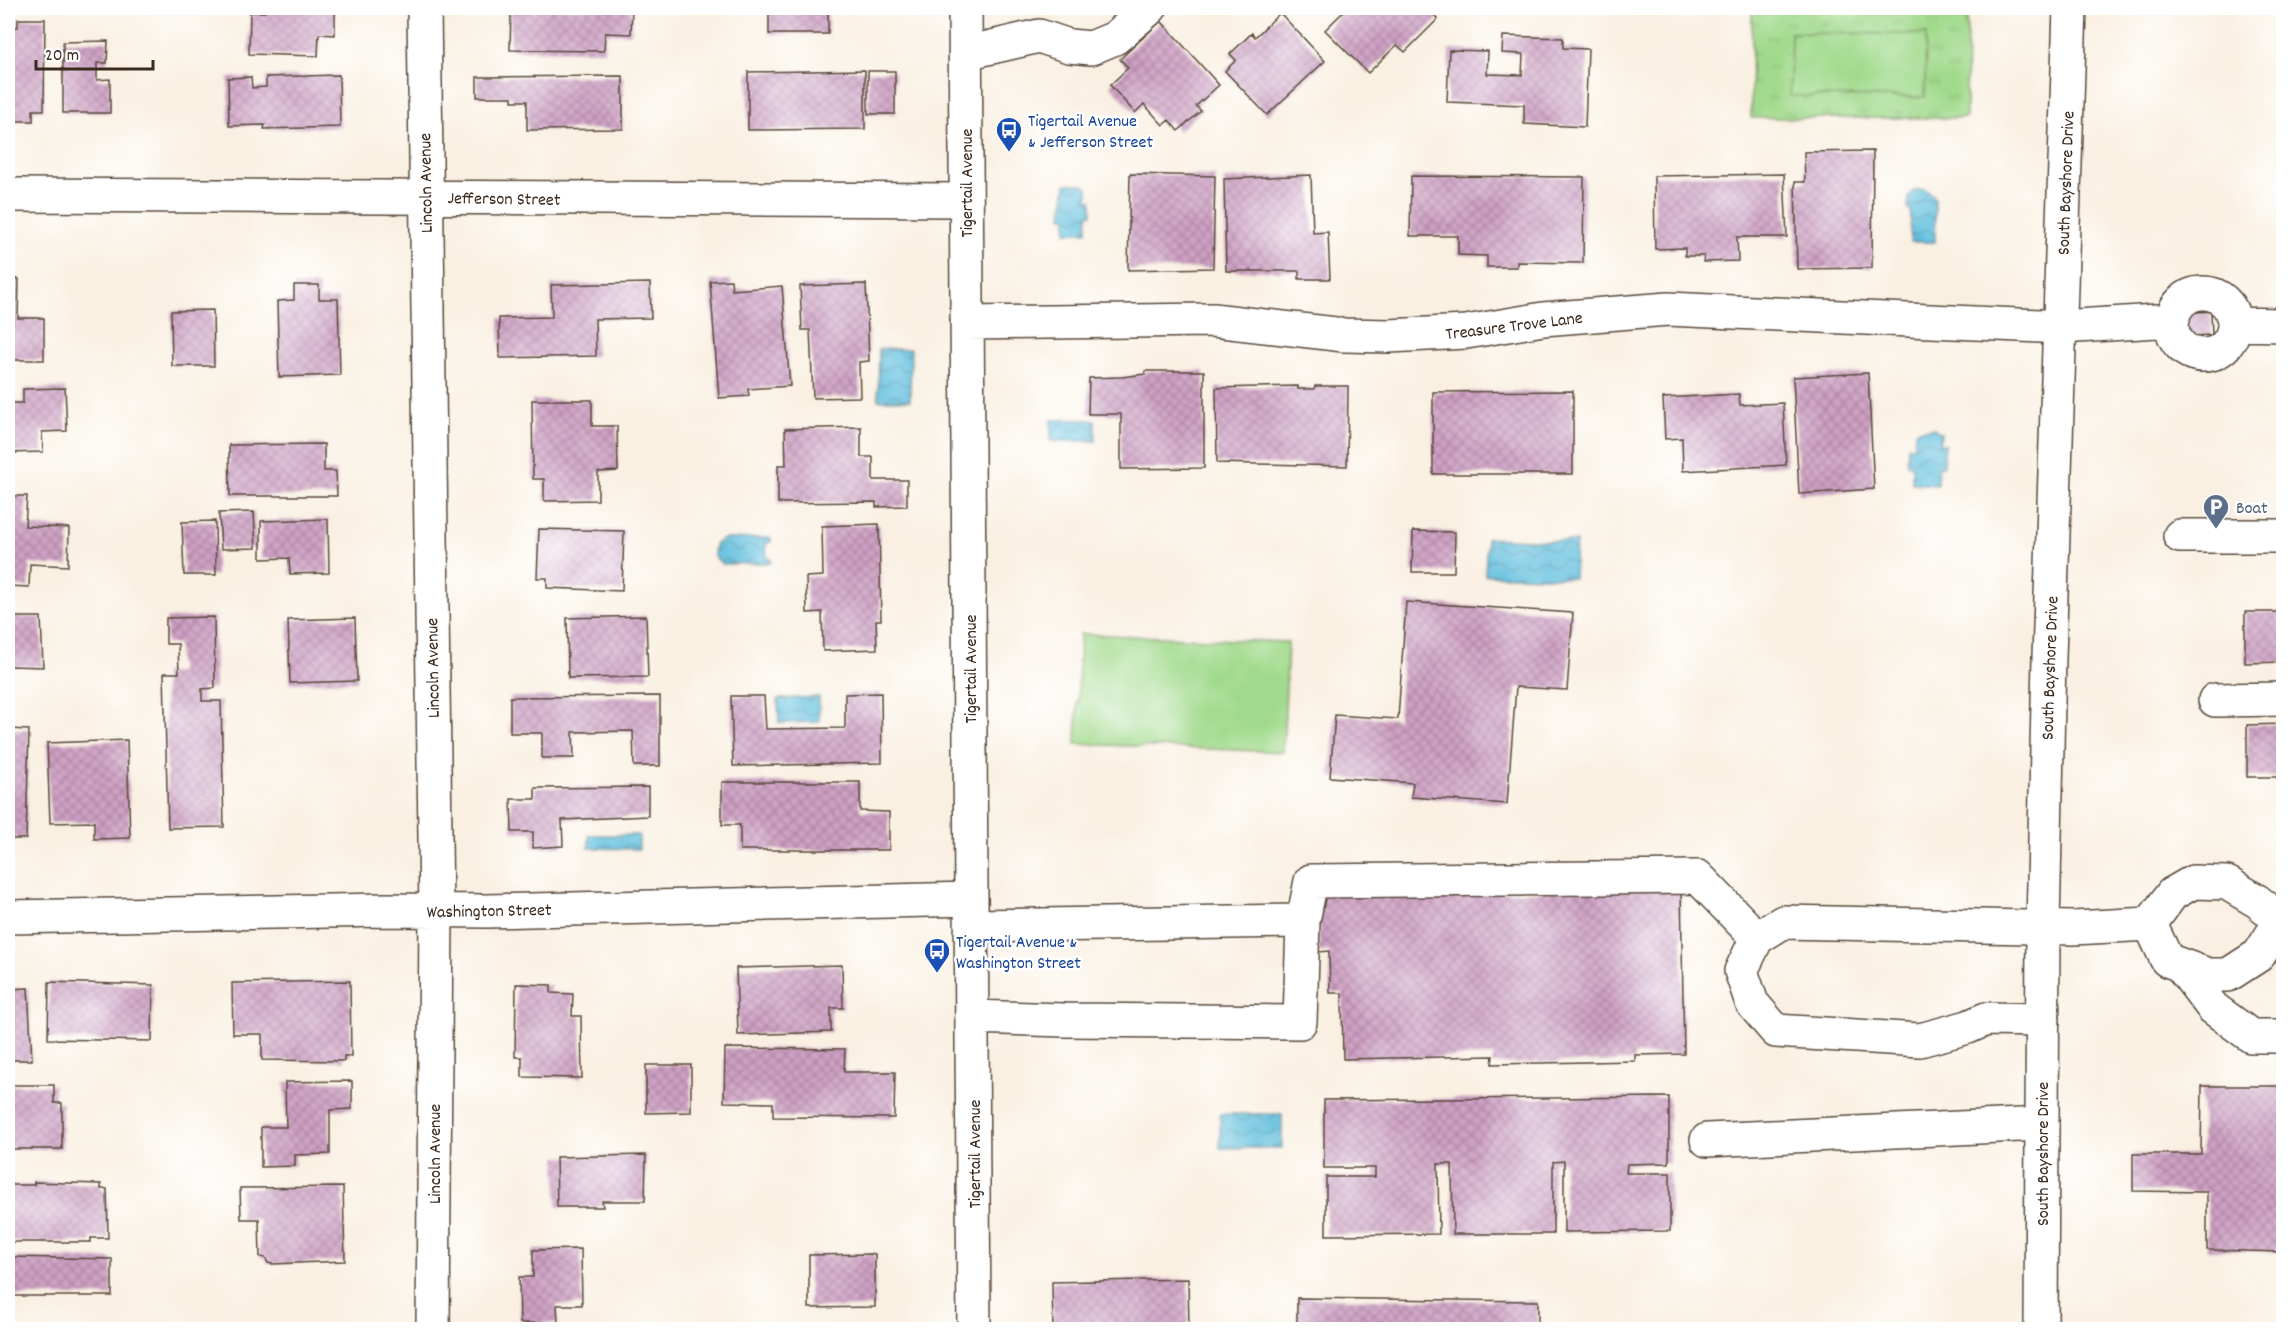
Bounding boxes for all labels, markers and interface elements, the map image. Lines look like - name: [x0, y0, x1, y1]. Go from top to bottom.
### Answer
- scale bar: [36, 33, 153, 71]
- text: 20 m: [45, 44, 79, 69]
- place label: Tigertail Avenue & Jefferson Street: [1028, 110, 1153, 156]
- street label: South Bayshore Drive: [2052, 111, 2083, 256]
- bus stop icon: Tigertail Avenue & Jefferson Street: [994, 115, 1024, 153]
- street label: Tigertail Avenue: [956, 128, 981, 238]
- street label: Lincoln Avenue: [414, 133, 441, 233]
- street label: Jefferson Street: [447, 187, 561, 214]
- street label: Treasure Trove Lane: [1444, 307, 1584, 348]
- parking icon: Boat: [2201, 492, 2231, 530]
- place label: Boat: [2236, 497, 2268, 522]
- street label: South Bayshore Drive: [2036, 596, 2067, 741]
- street label: Tigertail Avenue: [960, 614, 985, 724]
- street label: Lincoln Avenue: [421, 618, 448, 718]
- street label: Washington Street: [426, 899, 552, 926]
- place label: Tigertail Avenue & Washington Street: [956, 931, 1081, 977]
- bus stop icon: Tigertail Avenue & Washington Street: [922, 936, 952, 974]
- street label: South Bayshore Drive: [2032, 1082, 2057, 1226]
- street label: Tigertail Avenue: [964, 1099, 989, 1209]
- street label: Lincoln Avenue: [424, 1104, 449, 1204]

